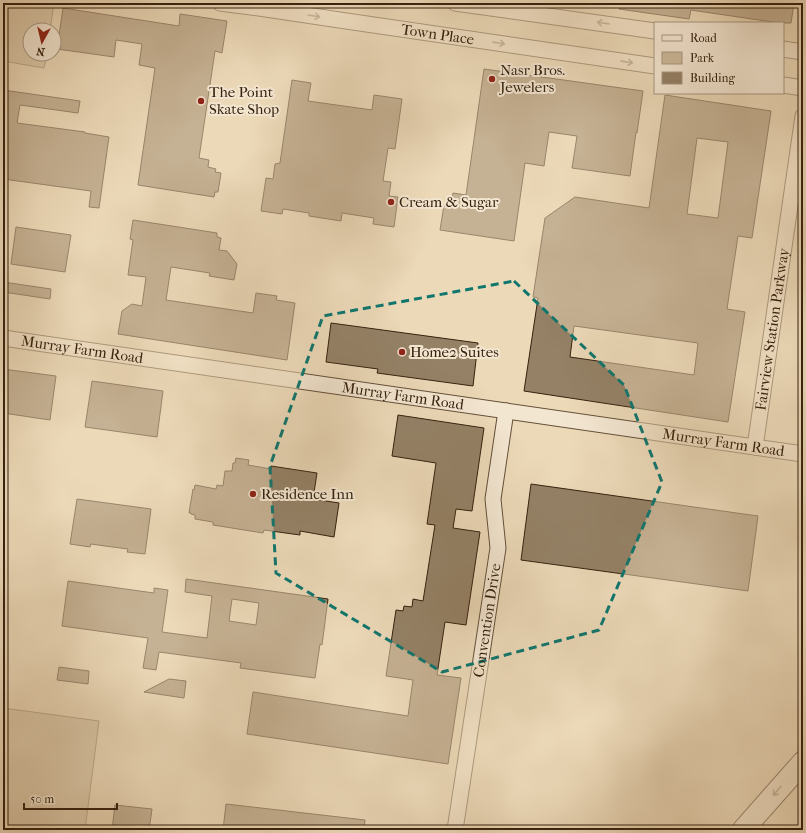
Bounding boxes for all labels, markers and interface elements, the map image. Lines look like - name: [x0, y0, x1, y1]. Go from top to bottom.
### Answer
- one-way arrow: [307, 12, 320, 20]
- one-way arrow: [596, 19, 609, 27]
- street label: Town Place: [400, 20, 476, 49]
- north arrow: [22, 22, 62, 62]
- legend: [654, 22, 784, 94]
- text: Road: [690, 31, 717, 45]
- one-way arrow: [492, 39, 505, 47]
- text: N: [35, 44, 46, 58]
- text: Park: [690, 51, 715, 65]
- one-way arrow: [620, 58, 633, 66]
- place label: Nasr Bros. Jewelers: [499, 61, 565, 96]
- text: Building: [690, 71, 735, 85]
- marker: Nasr Bros. Jewelers: [487, 74, 497, 84]
- place label: The Point Skate Shop: [209, 83, 279, 118]
- marker: The Point Skate Shop: [196, 96, 206, 106]
- place label: Cream & Sugar: [399, 193, 499, 211]
- marker: Cream & Sugar: [386, 197, 396, 207]
- street label: Fairview Station Parkway: [751, 246, 793, 412]
- street label: Murray Farm Road: [20, 332, 145, 367]
- place label: Home2 Suites: [410, 343, 499, 361]
- marker: Home2 Suites: [397, 347, 407, 357]
- street label: Murray Farm Road: [341, 378, 466, 414]
- street label: Murray Farm Road: [661, 425, 787, 460]
- place label: Residence Inn: [261, 485, 354, 503]
- marker: Residence Inn: [248, 489, 258, 499]
- street label: Convention Drive: [469, 562, 505, 679]
- scale bar: [24, 785, 117, 811]
- one-way arrow: [772, 785, 781, 796]
- text: 50 m: [30, 792, 54, 806]

